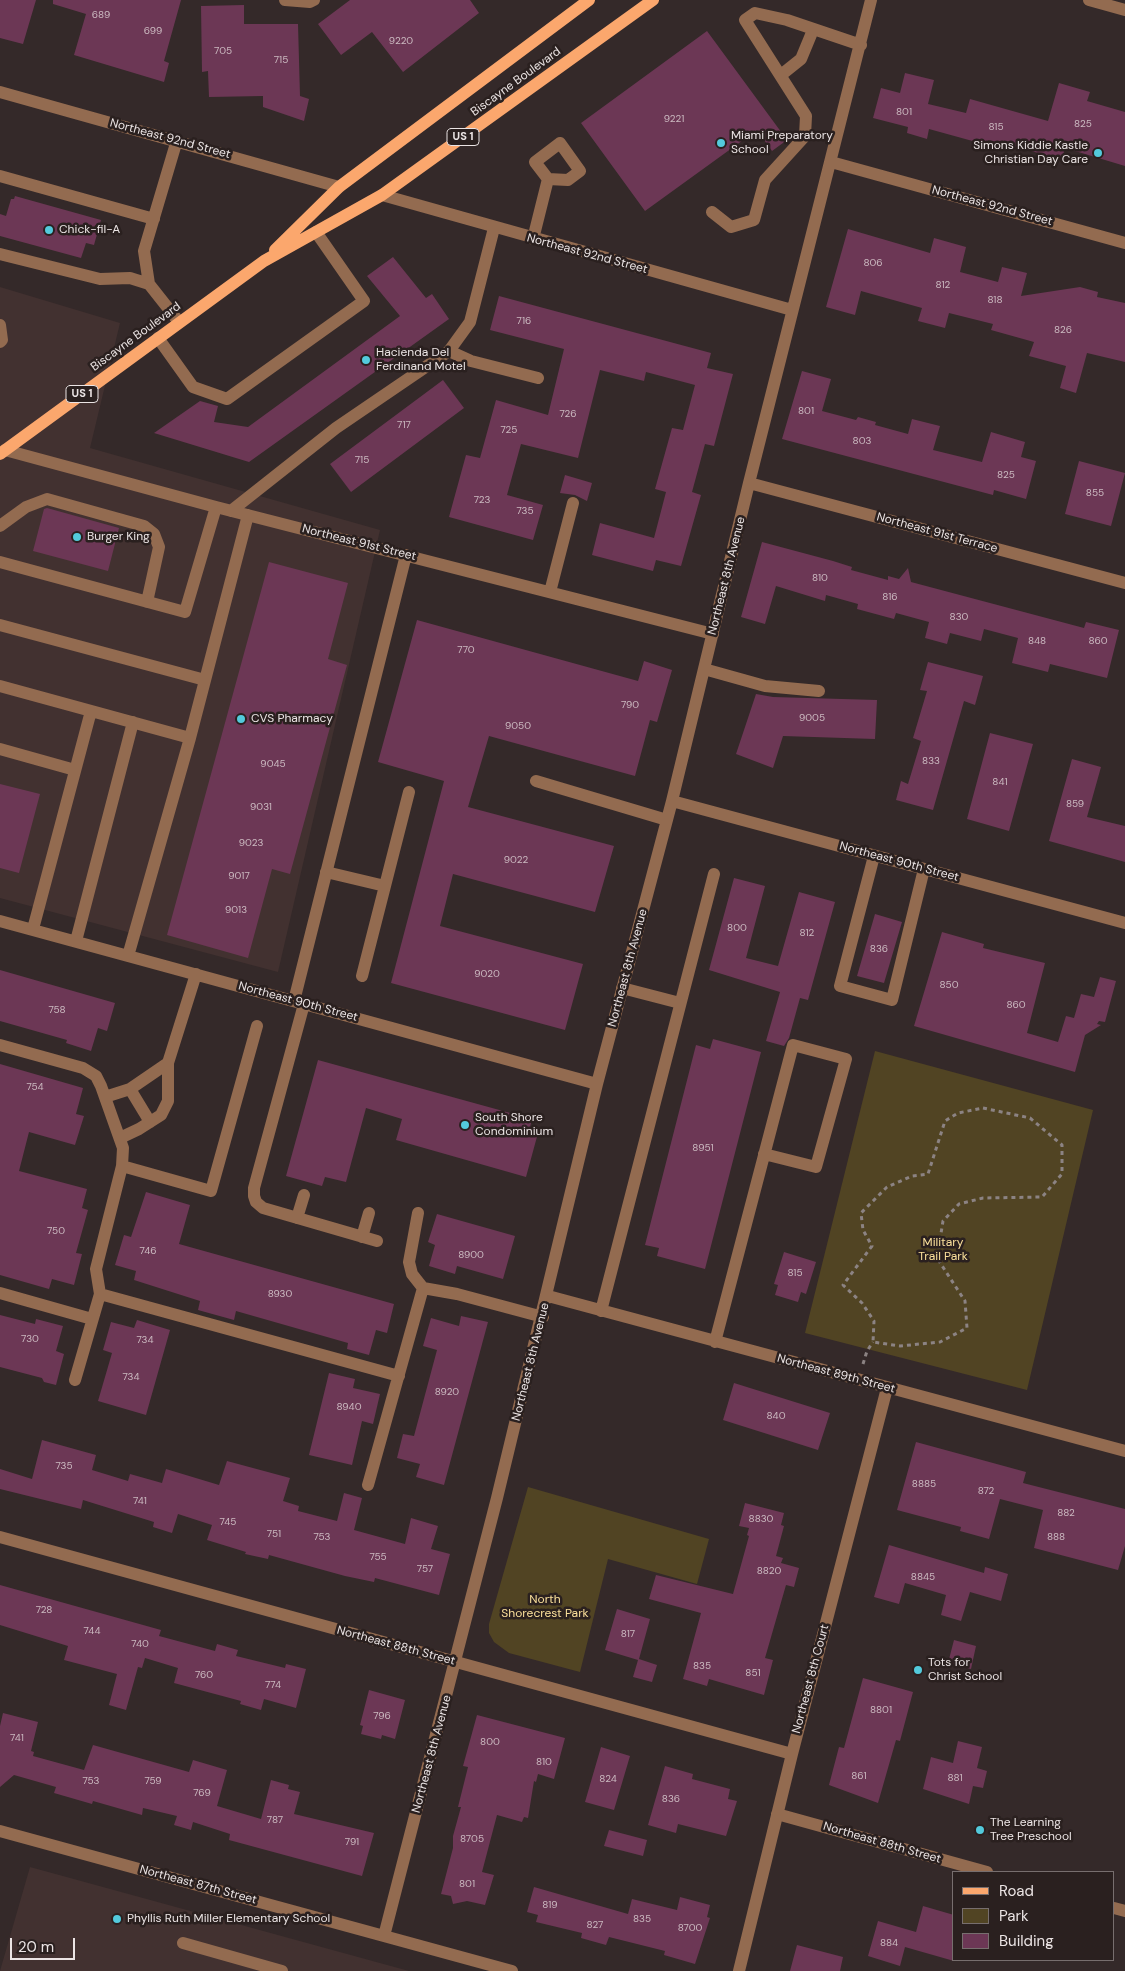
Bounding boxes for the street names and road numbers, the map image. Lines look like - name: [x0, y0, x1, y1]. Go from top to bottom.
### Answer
- street label: Biscayne Boulevard: [468, 45, 564, 119]
- street label: Northeast 92nd Street: [108, 116, 232, 162]
- road number: US 1: [447, 128, 479, 146]
- street label: Northeast 92nd Street: [930, 183, 1054, 229]
- street label: Northeast 92nd Street: [525, 231, 649, 277]
- street label: Biscayne Boulevard: [88, 300, 184, 374]
- road number: US 1: [66, 386, 98, 402]
- street label: Northeast 91st Terrace: [875, 510, 999, 556]
- street label: Northeast 8th Avenue: [705, 515, 749, 637]
- street label: Northeast 91st Street: [300, 522, 418, 564]
- street label: Northeast 90th Street: [838, 839, 960, 885]
- street label: Northeast 8th Avenue: [605, 908, 651, 1028]
- street label: Northeast 90th Street: [237, 979, 359, 1025]
- street label: Northeast 8th Avenue: [509, 1301, 553, 1423]
- street label: Northeast 89th Street: [775, 1351, 897, 1397]
- street label: Northeast 88th Street: [335, 1623, 457, 1669]
- street label: Northeast 8th Court: [790, 1623, 832, 1735]
- street label: Northeast 8th Avenue: [409, 1694, 455, 1814]
- street label: Northeast 88th Street: [821, 1819, 943, 1867]
- street label: Northeast 87th Street: [138, 1862, 258, 1908]

